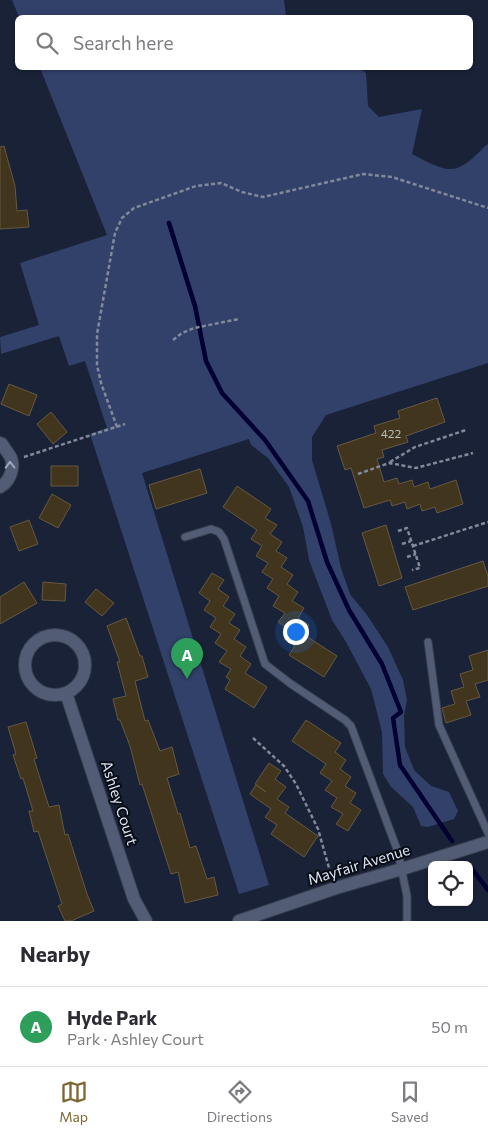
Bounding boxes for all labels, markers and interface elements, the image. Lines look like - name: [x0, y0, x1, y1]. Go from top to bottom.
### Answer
- search box: [15, 15, 473, 70]
- icon: search: [33, 29, 61, 57]
- text: Search here: [73, 31, 173, 54]
- house number: 422: [381, 426, 402, 440]
- one-way arrow: [5, 461, 15, 469]
- your location: [283, 619, 309, 645]
- pin: A: [171, 638, 203, 679]
- street label: Ashley Court: [98, 758, 142, 847]
- street label: Mayfair Avenue: [305, 840, 412, 888]
- map controls: [428, 861, 473, 906]
- button: locate: [428, 861, 473, 906]
- text: Nearby: [20, 941, 90, 966]
- text: Hyde Park: [67, 1006, 157, 1029]
- text: A: [30, 1017, 42, 1036]
- text: 50 m: [431, 1017, 468, 1036]
- text: Park · Ashley Court: [67, 1029, 204, 1048]
- tab: Map: [59, 1078, 88, 1125]
- tab: Directions: [207, 1078, 272, 1125]
- tab: Saved: [391, 1078, 429, 1125]

